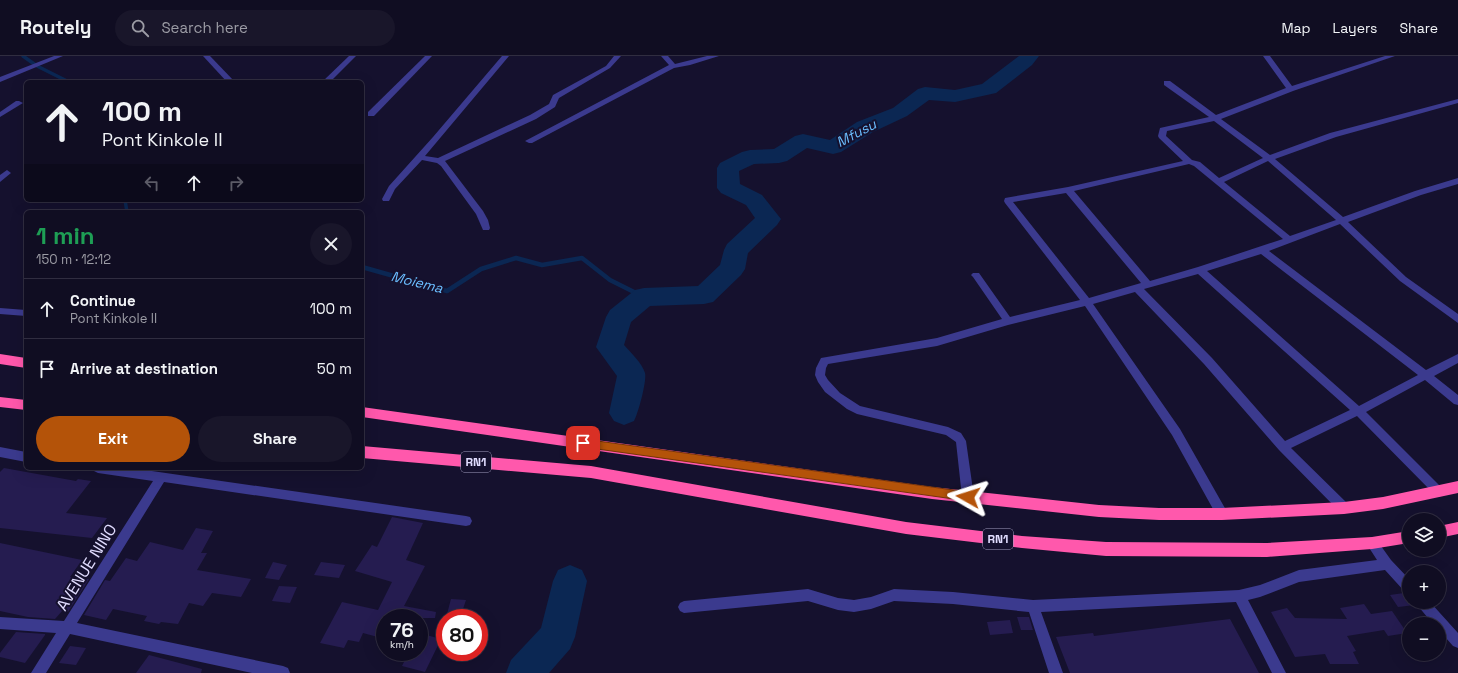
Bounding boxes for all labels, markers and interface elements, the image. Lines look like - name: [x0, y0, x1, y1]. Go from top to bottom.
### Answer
- search box: [115, 10, 395, 46]
- text: Routely: [20, 15, 91, 40]
- icon: search: [129, 17, 151, 39]
- text: Search here: [161, 18, 248, 37]
- text: Map: [1281, 19, 1311, 37]
- text: Layers: [1333, 19, 1377, 37]
- text: Share: [1399, 19, 1438, 37]
- text: 100 m: [102, 93, 182, 129]
- icon: ahead: [36, 96, 88, 148]
- water label: Mfusu: [833, 114, 880, 151]
- text: Pont Kinkole II: [102, 128, 223, 151]
- icon: left: [141, 172, 163, 194]
- icon: ahead: [183, 172, 205, 194]
- icon: right: [225, 172, 247, 194]
- text: 1 min: [36, 220, 95, 251]
- button: close: [310, 223, 352, 265]
- text: 150 m · 12:12: [36, 251, 111, 268]
- water label: Moiema: [389, 267, 446, 297]
- text: Continue: [70, 291, 136, 310]
- icon: ahead: [36, 298, 58, 320]
- text: 100 m: [310, 299, 352, 318]
- text: Pont Kinkole II: [70, 310, 157, 327]
- icon: arrive: [36, 358, 58, 380]
- text: Arrive at destination: [70, 359, 218, 378]
- text: 50 m: [317, 359, 352, 378]
- button: Exit: [36, 416, 190, 462]
- button: Share: [198, 416, 352, 462]
- pin: [566, 426, 600, 460]
- icon: arrive: [572, 432, 594, 454]
- road number: RN1: [461, 452, 491, 472]
- position arrow: [947, 476, 989, 518]
- map controls: [1402, 513, 1446, 661]
- button: layers: [1402, 513, 1446, 557]
- street label: AVENUE NINO: [51, 520, 121, 615]
- road number: RN1: [983, 529, 1013, 549]
- button: +: [1402, 565, 1446, 609]
- speed limit sign: 80: [436, 609, 488, 661]
- text: 76: [390, 617, 414, 643]
- button: −: [1402, 617, 1446, 661]
- text: km/h: [390, 638, 414, 651]

